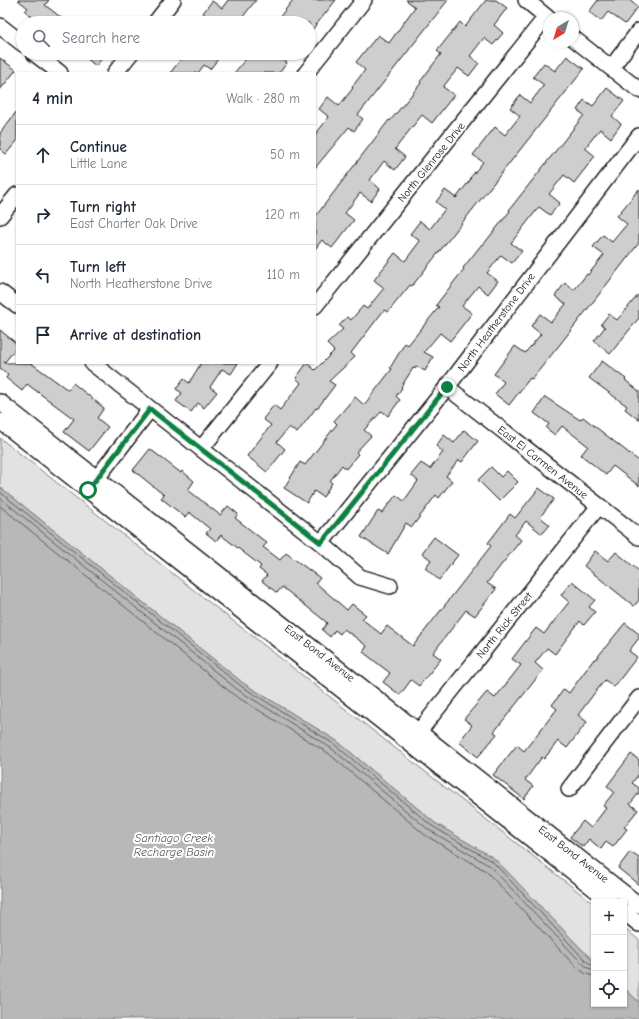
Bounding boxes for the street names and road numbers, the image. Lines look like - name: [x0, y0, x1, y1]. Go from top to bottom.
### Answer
- street label: North Glenrose Drive: [395, 119, 468, 205]
- street label: North Heatherstone Drive: [455, 270, 538, 374]
- street label: East El Carmen Avenue: [495, 423, 591, 502]
- street label: North Rick Street: [474, 589, 535, 661]
- street label: East Bond Avenue: [282, 622, 358, 685]
- street label: East Bond Avenue: [536, 823, 612, 886]

